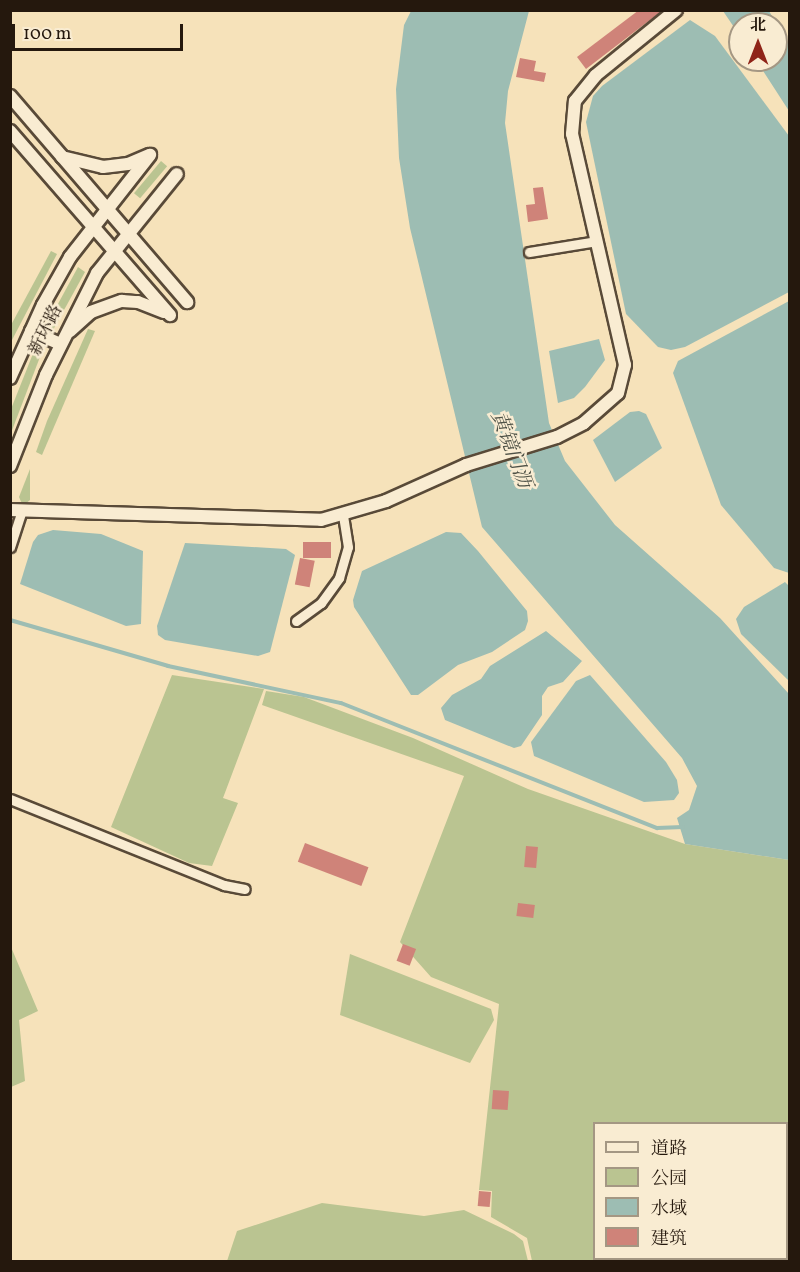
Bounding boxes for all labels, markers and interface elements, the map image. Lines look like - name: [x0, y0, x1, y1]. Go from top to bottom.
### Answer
- scale bar: [15, 12, 186, 50]
- north arrow: [728, 12, 788, 72]
- text: 北: [750, 15, 766, 37]
- text: 100 m: [23, 22, 72, 47]
- street label: 新环路: [25, 302, 69, 360]
- water label: 黄镜门沥: [484, 408, 536, 492]
- legend: [593, 1122, 788, 1260]
- text: 道路: [651, 1137, 687, 1162]
- text: 公园: [651, 1167, 687, 1192]
- text: 水域: [651, 1197, 687, 1222]
- text: 建筑: [651, 1227, 687, 1252]

